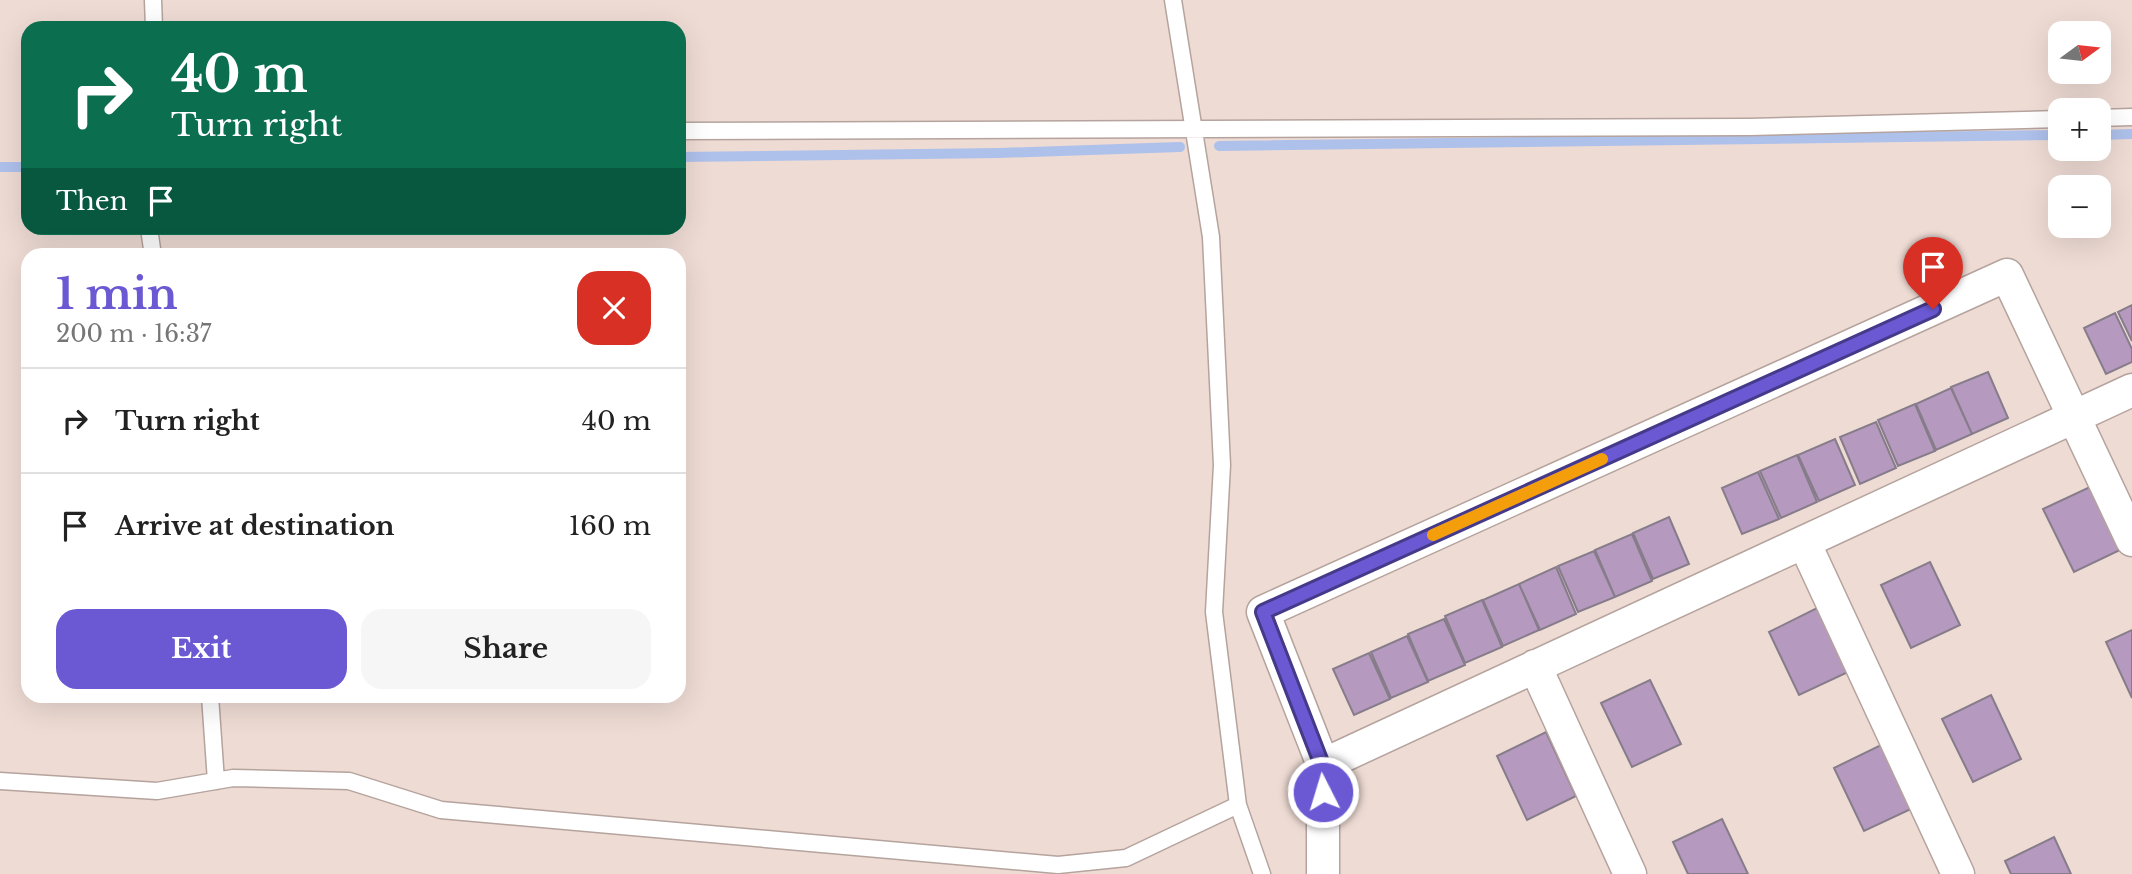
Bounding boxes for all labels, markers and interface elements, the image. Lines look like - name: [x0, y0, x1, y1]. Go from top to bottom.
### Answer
- north arrow: [2048, 21, 2110, 84]
- map controls: [2048, 21, 2111, 238]
- text: 40 m: [171, 44, 308, 105]
- icon: right: [56, 49, 147, 140]
- button: +: [2048, 98, 2111, 161]
- text: Turn right: [171, 105, 342, 145]
- button: −: [2048, 175, 2111, 238]
- icon: arrive: [142, 182, 180, 220]
- text: Then: [56, 185, 128, 217]
- pin: [1903, 237, 1963, 309]
- icon: arrive: [1914, 248, 1952, 286]
- text: 1 min: [56, 268, 178, 320]
- button: close: [577, 271, 651, 345]
- text: 200 m · 16:37: [56, 320, 211, 348]
- icon: right: [56, 402, 94, 440]
- text: Turn right: [115, 405, 260, 437]
- text: 40 m: [582, 405, 651, 437]
- icon: arrive: [56, 507, 94, 545]
- text: Arrive at destination: [115, 510, 395, 542]
- text: 160 m: [569, 510, 651, 542]
- button: Exit: [56, 609, 347, 689]
- button: Share: [361, 609, 651, 689]
- position arrow: [1286, 755, 1360, 829]

